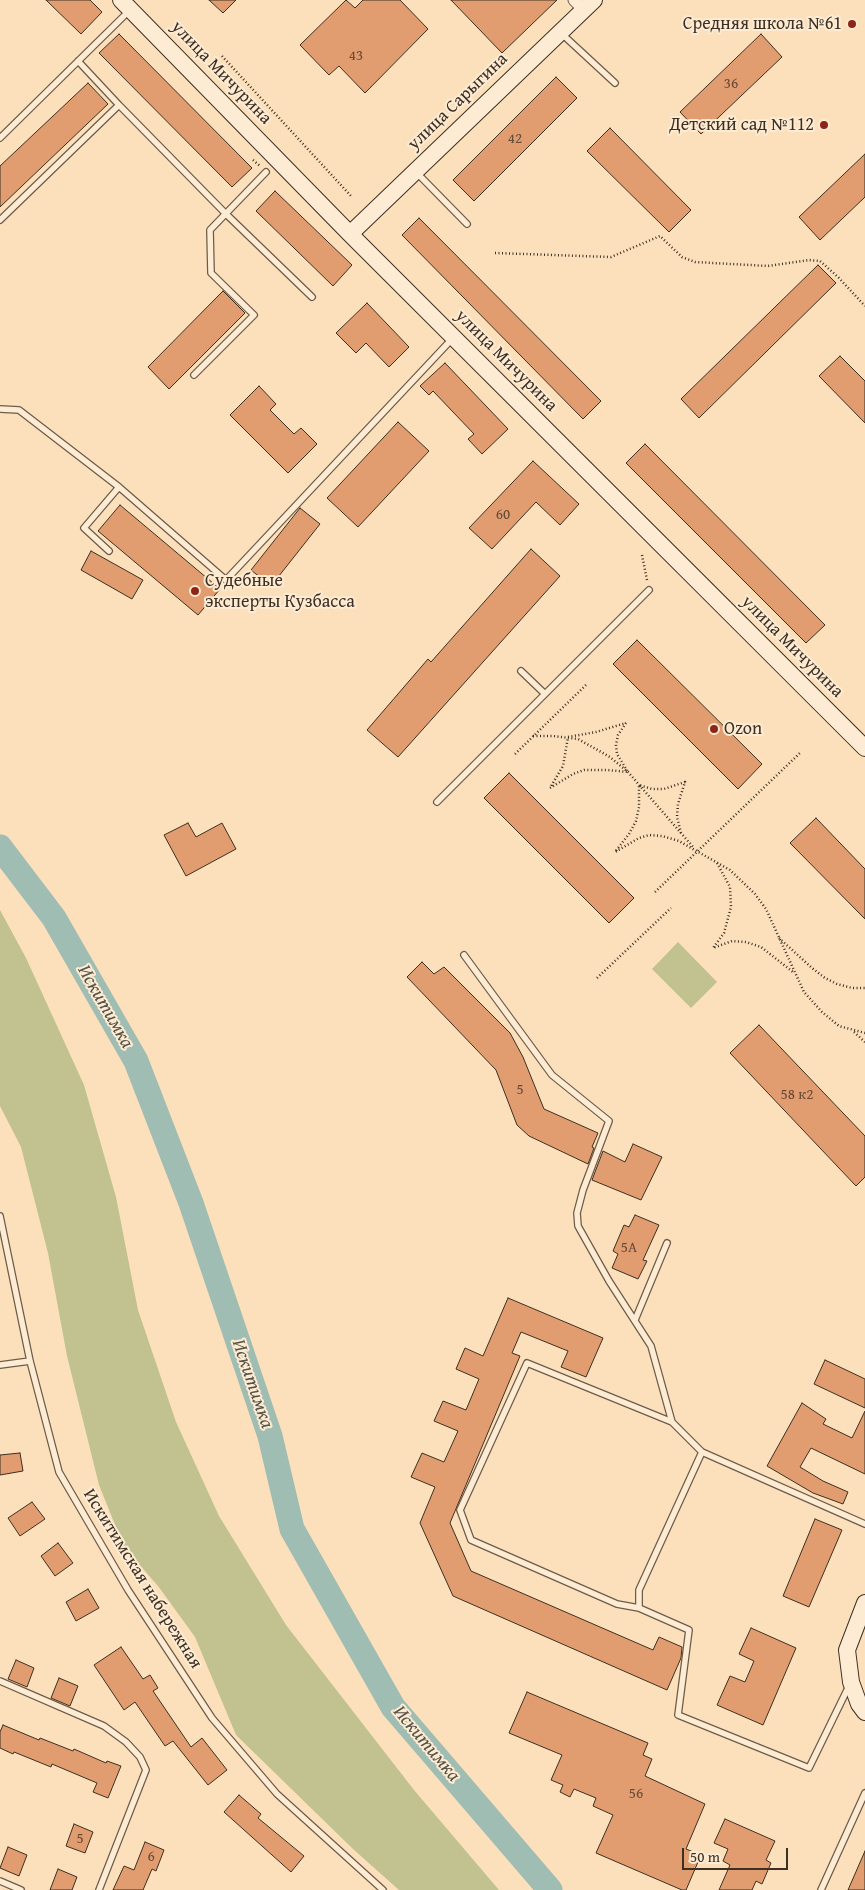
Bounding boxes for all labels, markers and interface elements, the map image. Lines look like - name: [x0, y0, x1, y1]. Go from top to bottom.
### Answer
- place label: Средняя школа №61: [683, 13, 842, 35]
- street label: улица Мичурина: [166, 17, 276, 129]
- marker: Средняя школа №61: [846, 18, 858, 30]
- house number: 43: [349, 47, 363, 65]
- street label: улица Сарыгина: [404, 49, 512, 155]
- house number: 36: [724, 75, 738, 93]
- place label: Детский сад №112: [669, 114, 814, 136]
- marker: Детский сад №112: [818, 119, 830, 131]
- house number: 42: [508, 130, 522, 148]
- street label: улица Мичурина: [450, 305, 562, 417]
- house number: 60: [496, 506, 510, 524]
- place label: Судебные эксперты Кузбасса: [205, 570, 355, 612]
- marker: Судебные эксперты Кузбасса: [189, 585, 201, 597]
- street label: улица Мичурина: [736, 591, 848, 703]
- place label: Ozon: [724, 718, 762, 740]
- marker: Ozon: [708, 723, 720, 735]
- water label: Искитимка: [72, 961, 138, 1053]
- house number: 5: [516, 1081, 524, 1099]
- house number: 58 к2: [781, 1086, 813, 1104]
- house number: 5А: [621, 1239, 637, 1257]
- water label: Искитимка: [226, 1337, 278, 1431]
- street label: Искитимская набережная: [78, 1485, 206, 1673]
- water label: Искитимка: [388, 1701, 464, 1787]
- house number: 56: [629, 1785, 643, 1803]
- house number: 5: [76, 1830, 84, 1848]
- scale bar: [685, 1838, 791, 1870]
- text: 50 m: [690, 1846, 720, 1867]
- house number: 6: [147, 1848, 155, 1866]

